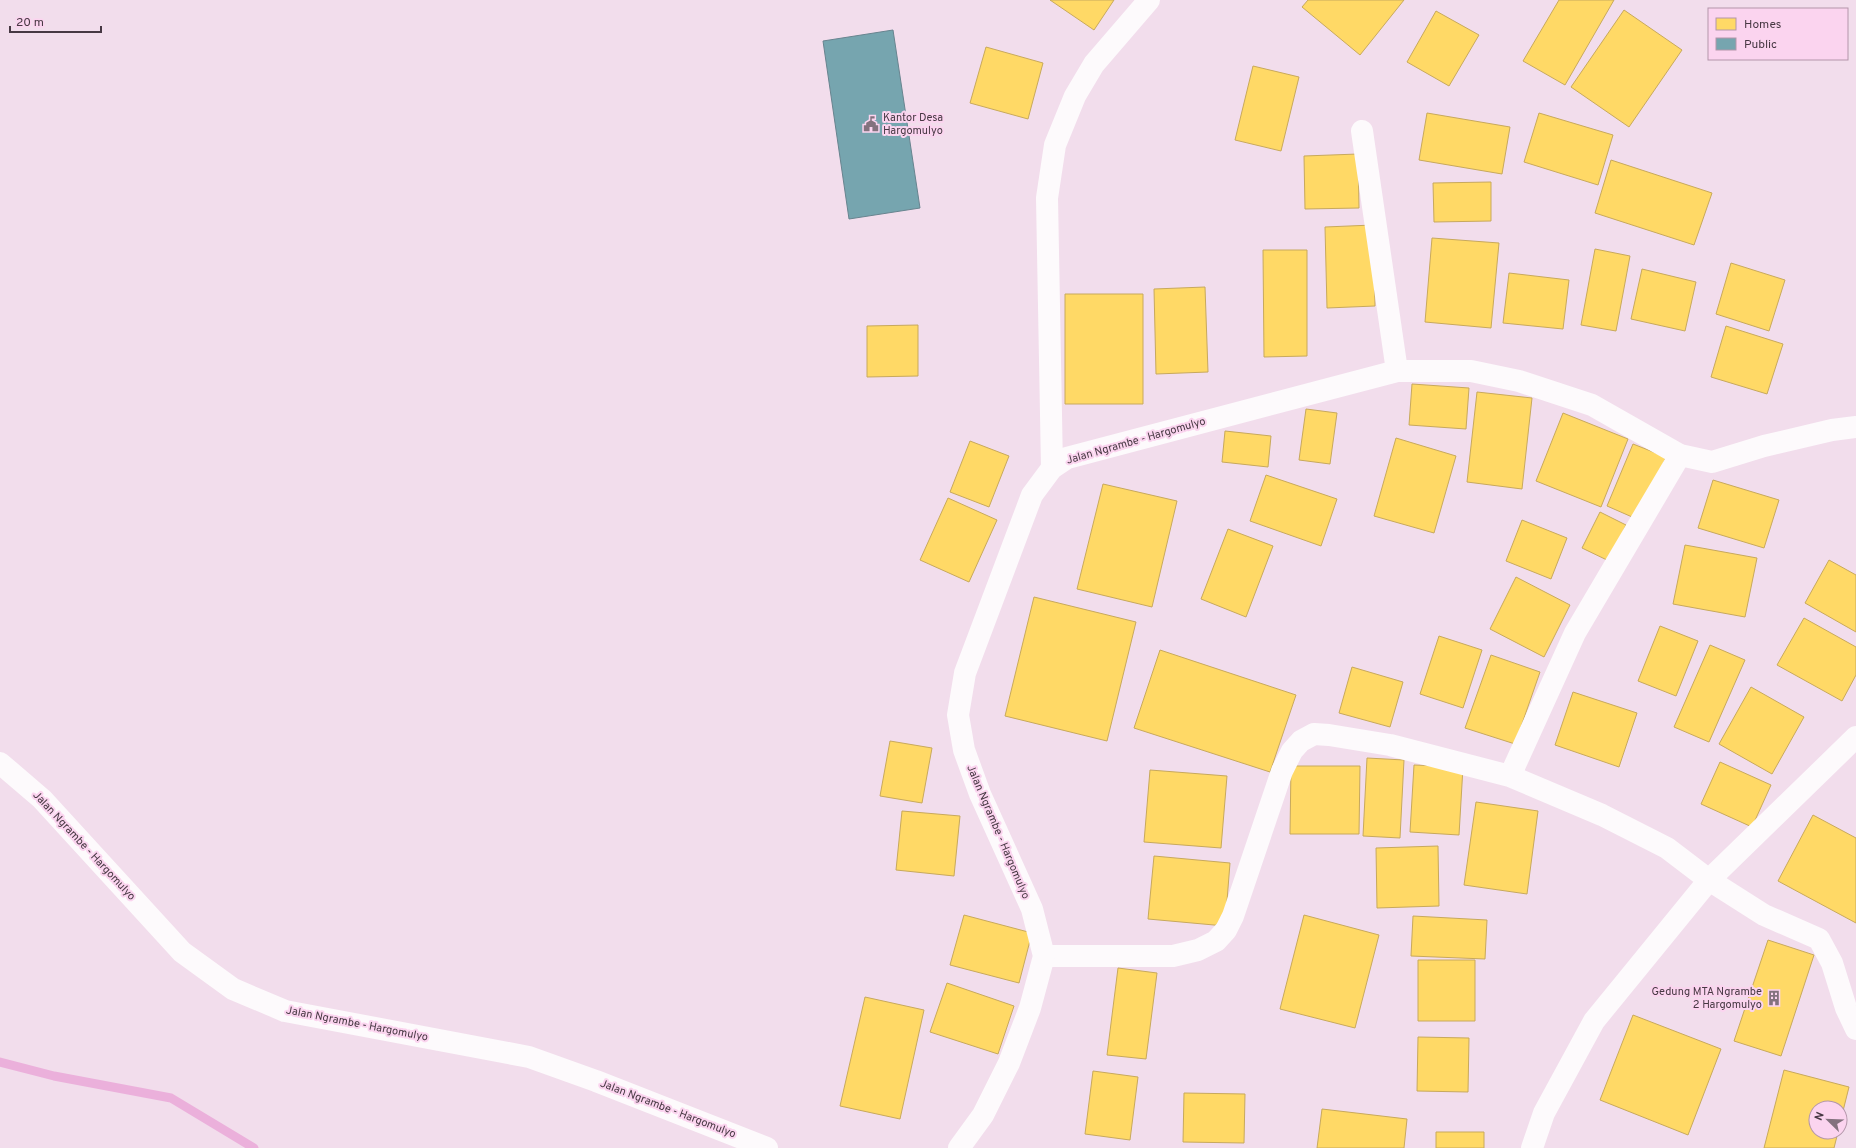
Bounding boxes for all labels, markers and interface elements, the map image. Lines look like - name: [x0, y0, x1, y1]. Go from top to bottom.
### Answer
- scale bar: [10, 8, 101, 34]
- legend: [1708, 8, 1848, 60]
- text: 20 m: [16, 15, 44, 31]
- text: Homes: [1744, 17, 1781, 33]
- text: Public: [1744, 37, 1777, 53]
- place label: Kantor Desa Hargomulyo: [883, 111, 943, 138]
- public building icon: Kantor Desa Hargomulyo: [862, 115, 880, 133]
- street label: Jalan Ngrambe - Hargomulyo: [1065, 414, 1207, 468]
- street label: Jalan Ngrambe - Hargomulyo: [963, 763, 1033, 901]
- street label: Jalan Ngrambe - Hargomulyo: [30, 788, 138, 904]
- place label: Gedung MTA Ngrambe 2 Hargomulyo: [1652, 985, 1762, 1012]
- building icon: Gedung MTA Ngrambe 2 Hargomulyo: [1765, 989, 1783, 1007]
- street label: Jalan Ngrambe - Hargomulyo: [285, 1003, 429, 1045]
- street label: Jalan Ngrambe - Hargomulyo: [598, 1077, 738, 1141]
- north arrow: [1808, 1100, 1848, 1140]
- text: N: [1812, 1110, 1828, 1123]

